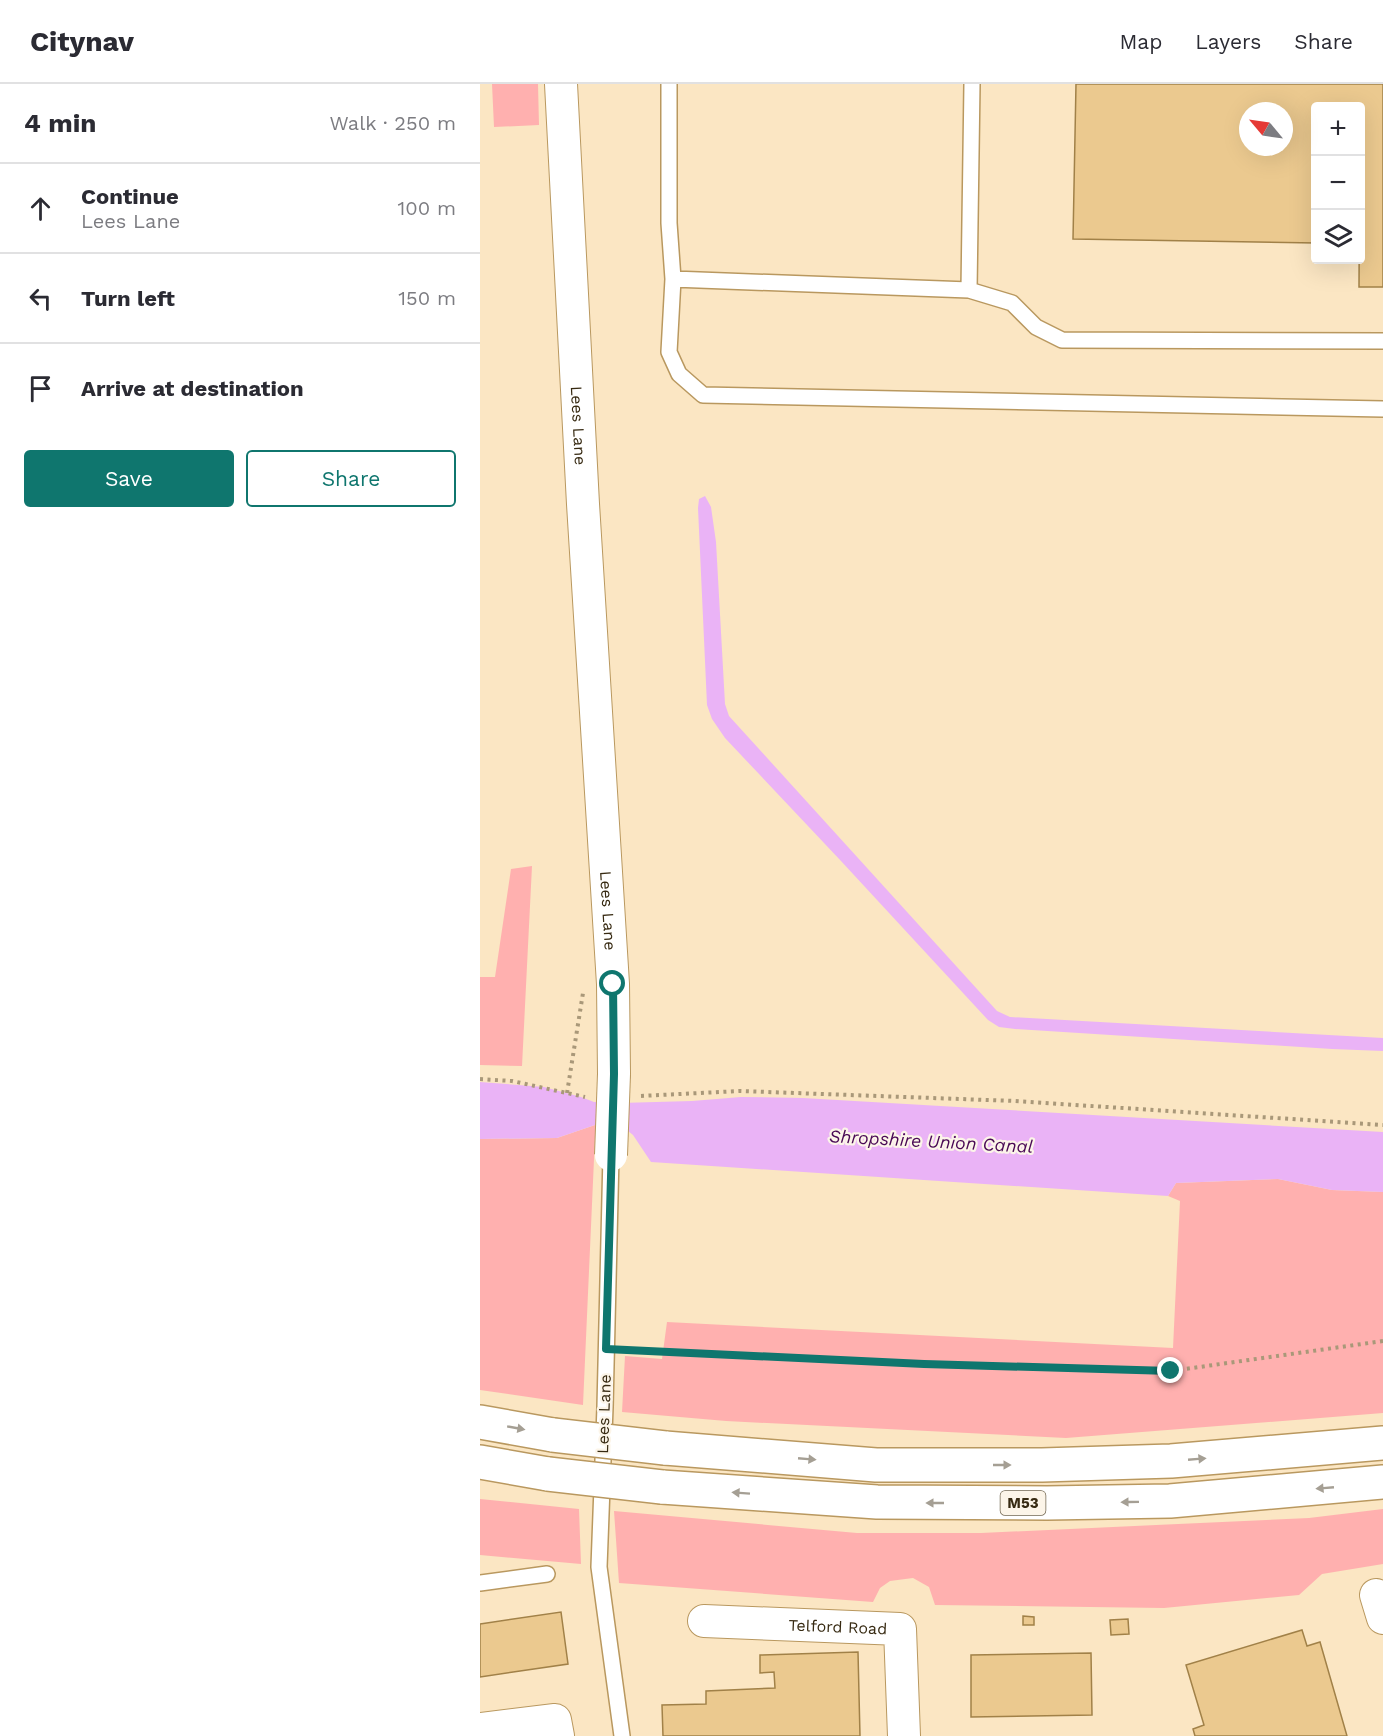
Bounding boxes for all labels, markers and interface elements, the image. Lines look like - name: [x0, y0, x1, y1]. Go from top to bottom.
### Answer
- text: Citynav: [30, 25, 134, 58]
- text: Map: [1119, 29, 1162, 54]
- text: Layers: [1195, 29, 1261, 54]
- text: Share: [1294, 29, 1353, 54]
- north arrow: [1239, 102, 1293, 156]
- map controls: [1311, 102, 1365, 264]
- button: +: [1311, 102, 1365, 156]
- text: 4 min: [24, 108, 96, 138]
- text: Walk · 250 m: [329, 111, 456, 135]
- button: −: [1311, 156, 1365, 210]
- text: Continue: [81, 184, 179, 209]
- icon: ahead: [24, 192, 57, 225]
- text: 100 m: [397, 196, 456, 220]
- text: Lees Lane: [81, 209, 180, 233]
- button: layers: [1311, 210, 1365, 264]
- icon: left: [24, 282, 57, 315]
- text: Turn left: [81, 286, 175, 311]
- text: 150 m: [398, 286, 456, 310]
- icon: arrive: [24, 372, 57, 405]
- text: Arrive at destination: [81, 376, 304, 401]
- street label: Lees Lane: [567, 385, 590, 466]
- button: Save: [24, 450, 234, 507]
- button: Share: [246, 450, 456, 507]
- street label: Lees Lane: [596, 870, 620, 951]
- route start: [599, 970, 625, 996]
- water label: Shropshire Union Canal: [828, 1125, 1034, 1157]
- route end: [1157, 1357, 1183, 1383]
- street label: Lees Lane: [593, 1374, 615, 1454]
- one-way arrow: [507, 1424, 526, 1433]
- one-way arrow: [798, 1454, 817, 1464]
- one-way arrow: [1187, 1454, 1206, 1464]
- one-way arrow: [993, 1460, 1012, 1470]
- one-way arrow: [1315, 1483, 1334, 1493]
- one-way arrow: [731, 1488, 750, 1497]
- road number: M53: [1000, 1491, 1046, 1515]
- one-way arrow: [1121, 1497, 1140, 1506]
- one-way arrow: [926, 1498, 945, 1508]
- street label: Telford Road: [788, 1615, 888, 1638]

